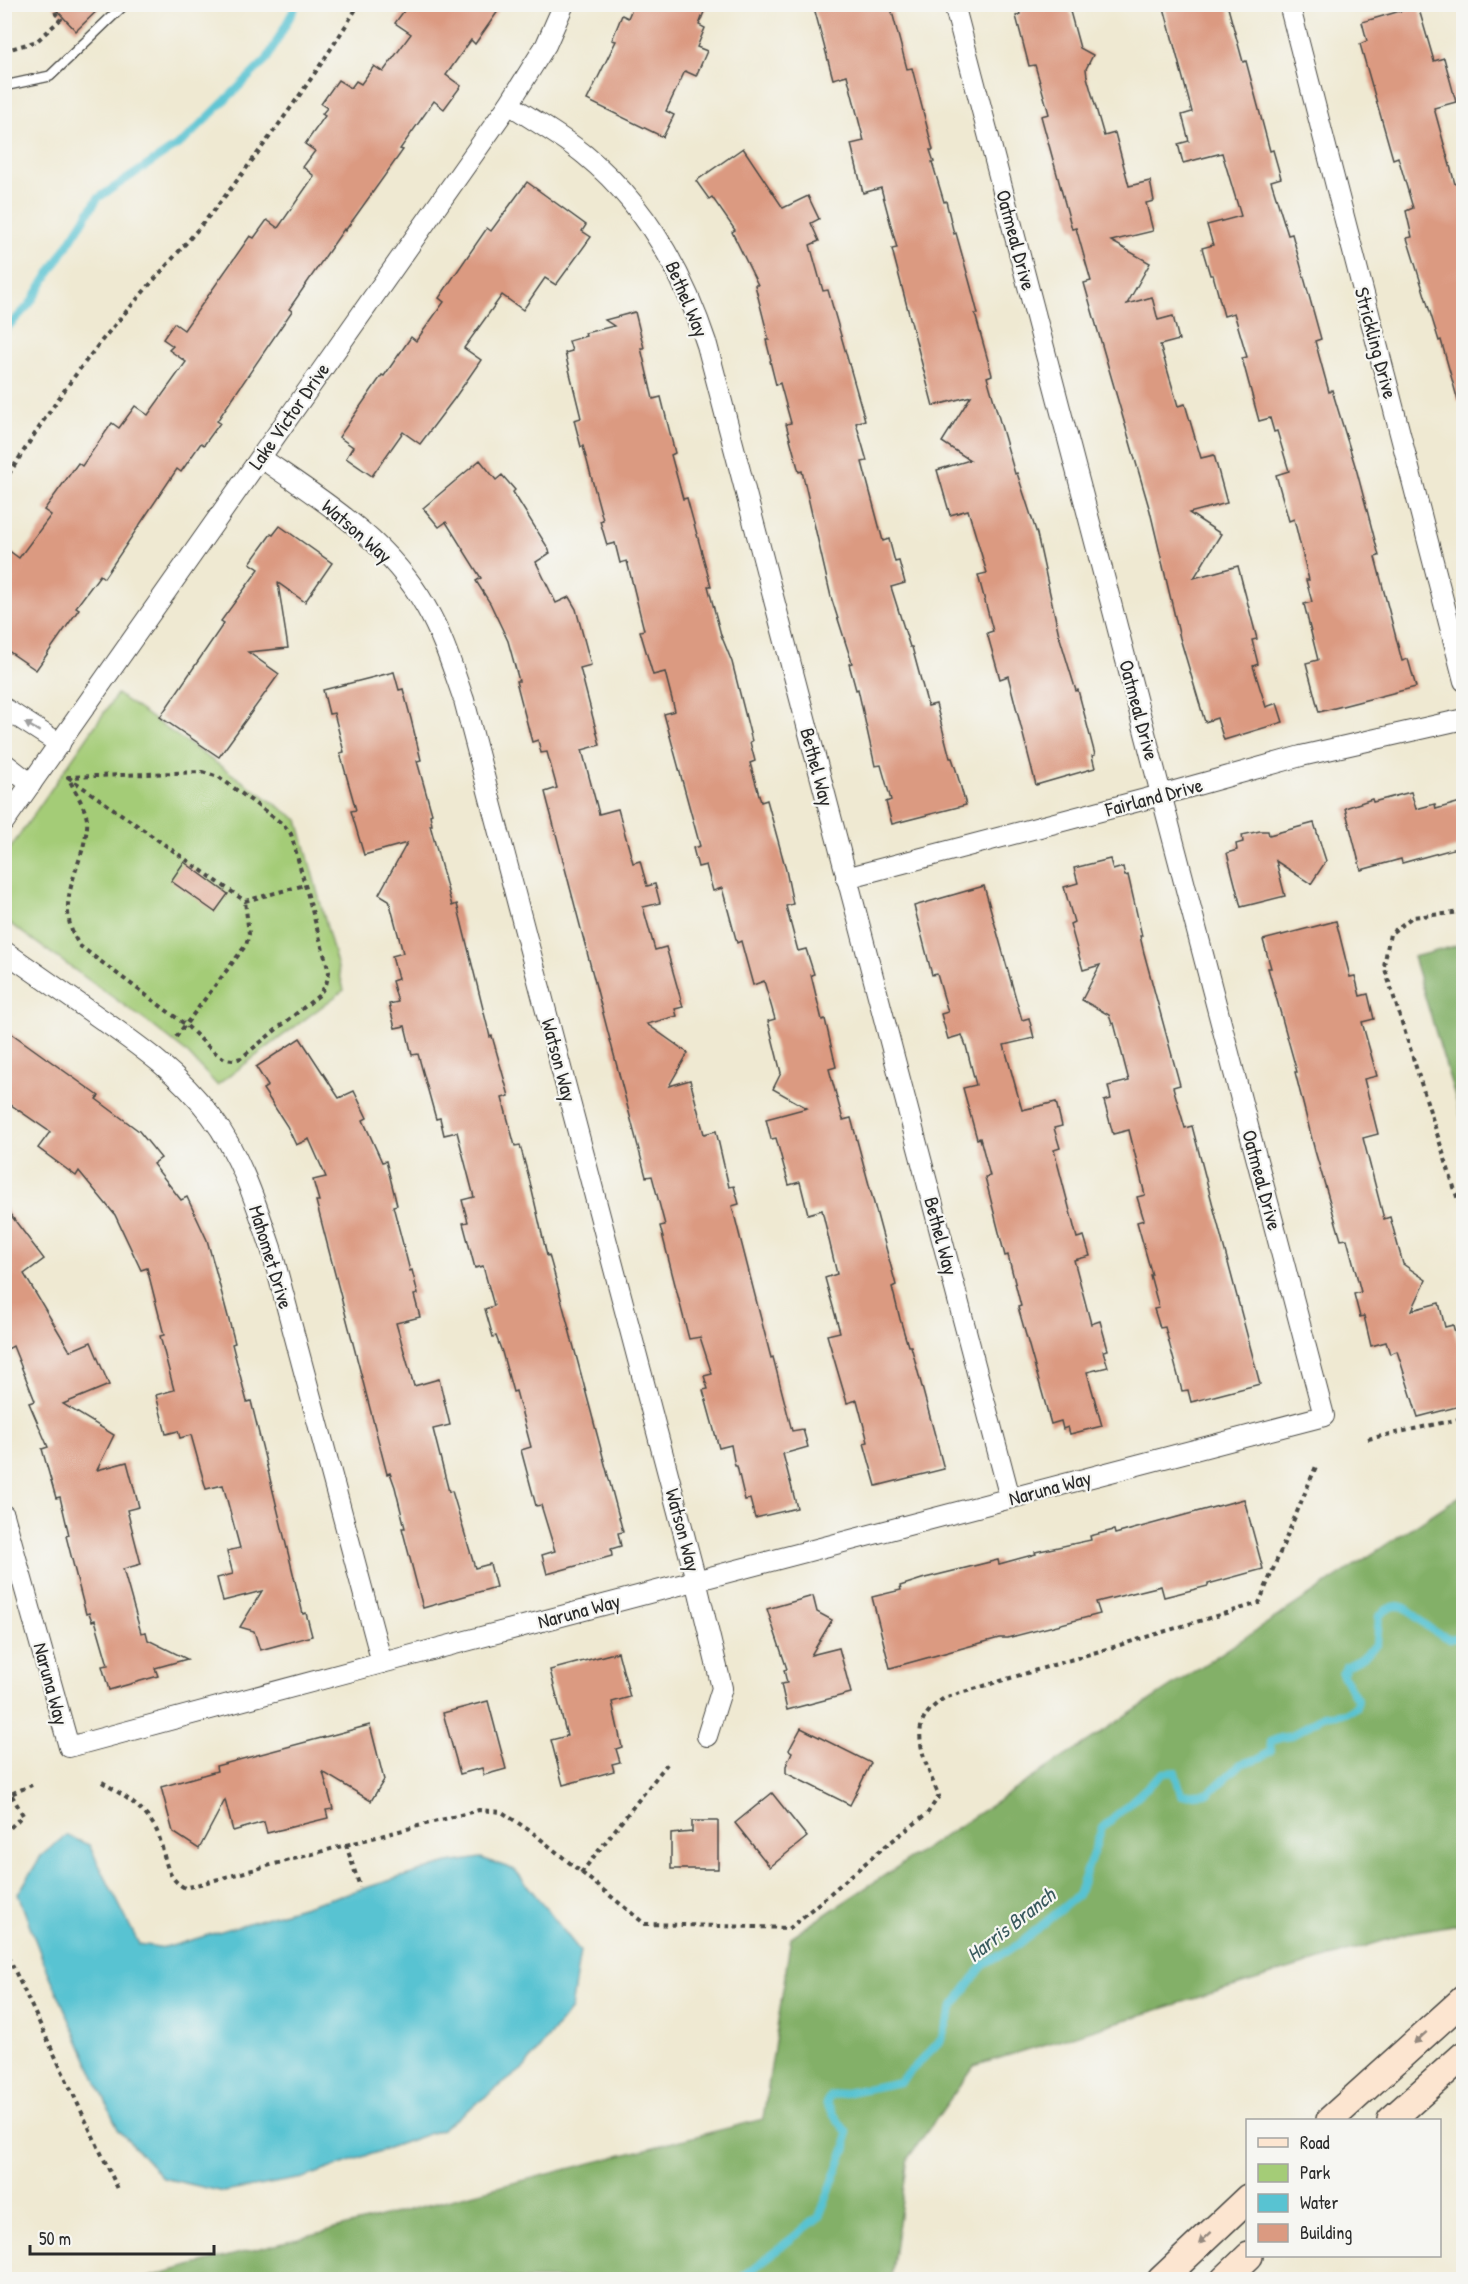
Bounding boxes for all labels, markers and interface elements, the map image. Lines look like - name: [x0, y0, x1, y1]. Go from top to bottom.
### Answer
- street label: Oatmeal Drive: [990, 187, 1043, 293]
- street label: Bethel Way: [659, 257, 715, 341]
- street label: Strickling Drive: [1349, 284, 1404, 402]
- street label: Lake Victor Drive: [242, 357, 335, 474]
- street label: Watson Way: [316, 493, 398, 569]
- street label: Oatmeal Drive: [1113, 657, 1166, 763]
- one-way arrow: [24, 721, 40, 732]
- street label: Bethel Way: [794, 725, 841, 809]
- street label: Fairland Drive: [1101, 771, 1206, 823]
- street label: Watson Way: [535, 1015, 584, 1104]
- street label: Oatmeal Drive: [1236, 1127, 1289, 1233]
- street label: Bethel Way: [918, 1194, 965, 1278]
- street label: Mahomet Drive: [243, 1202, 300, 1312]
- street label: Naruna Way: [1006, 1464, 1094, 1511]
- street label: Watson Way: [659, 1485, 708, 1574]
- street label: Naruna Way: [535, 1587, 623, 1634]
- street label: Naruna Way: [28, 1640, 75, 1728]
- water label: Harris Branch: [960, 1880, 1062, 1968]
- one-way arrow: [1413, 2031, 1428, 2044]
- legend: [1246, 2119, 1441, 2257]
- text: Road: [1300, 2130, 1330, 2155]
- text: Park: [1300, 2160, 1331, 2185]
- text: Water: [1300, 2190, 1338, 2215]
- scale bar: [30, 2218, 214, 2256]
- text: Building: [1300, 2220, 1352, 2245]
- text: 50 m: [39, 2226, 71, 2251]
- one-way arrow: [1198, 2231, 1213, 2244]

